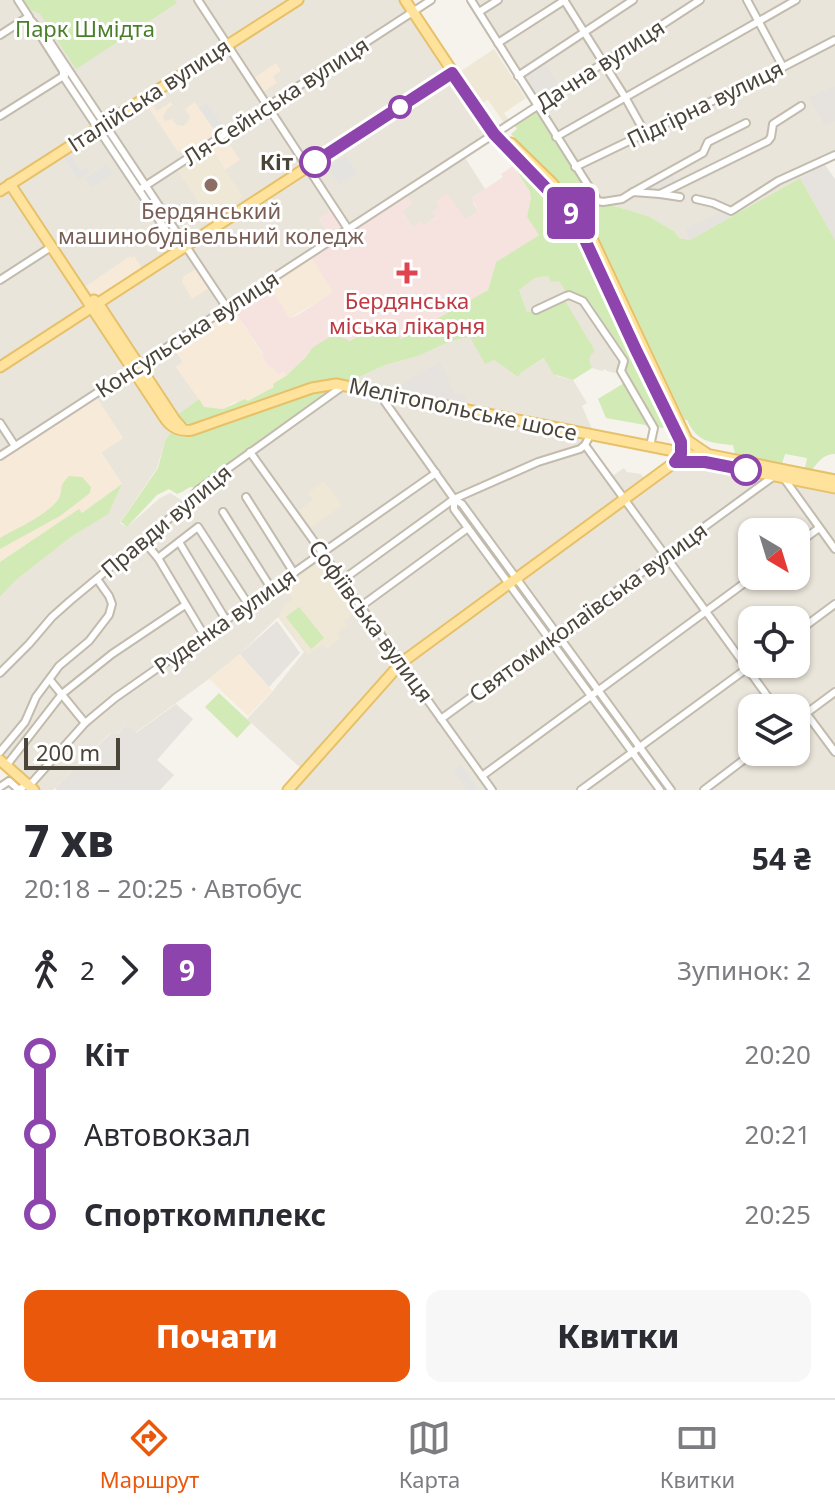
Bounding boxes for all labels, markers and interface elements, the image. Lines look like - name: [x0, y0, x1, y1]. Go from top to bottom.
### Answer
- street label: Дачна вулиця: [529, 11, 670, 117]
- park label: Парк Шмідта: [15, 13, 155, 43]
- street label: Ля-Сейнська вулиця: [177, 29, 374, 171]
- street label: Італійська вулиця: [61, 30, 235, 158]
- street label: Підгірна вулиця: [621, 52, 788, 154]
- unlabelled marker: [389, 96, 411, 118]
- place label: Кіт: [260, 146, 293, 176]
- marker: Кіт: [300, 147, 330, 177]
- marker: Бердянський машинобудівельний коледж: [202, 176, 220, 194]
- line badge: 9: [545, 187, 597, 239]
- text: 9: [563, 194, 579, 232]
- place label: Бердянський машинобудівельний коледж: [58, 195, 364, 250]
- marker: Бердянська міська лікарня: [396, 262, 418, 284]
- street label: Консульська вулиця: [89, 263, 284, 404]
- place label: Бердянська міська лікарня: [329, 285, 485, 340]
- street label: Мелітопольське шосе: [346, 369, 580, 447]
- unlabelled marker: [731, 455, 761, 485]
- street label: Правди вулиця: [94, 457, 237, 584]
- street label: Святомиколаївська вулиця: [462, 515, 712, 708]
- north arrow: [738, 518, 810, 590]
- map controls: [738, 518, 810, 766]
- street label: Софіївська вулиця: [303, 533, 441, 708]
- street label: Руденка вулиця: [148, 560, 301, 680]
- button: locate: [738, 606, 810, 678]
- button: layers: [738, 694, 810, 766]
- scale bar: [24, 734, 120, 770]
- text: 200 m: [36, 737, 100, 767]
- text: 7 хв: [24, 810, 114, 870]
- text: 54 ₴: [752, 838, 811, 879]
- text: 20:18 – 20:25 · Автобус: [24, 870, 302, 906]
- icon: walk: [24, 948, 68, 992]
- icon: forward: [107, 948, 151, 992]
- text: 9: [179, 951, 195, 989]
- text: 2: [80, 952, 95, 988]
- text: Зупинок: 2: [677, 952, 811, 988]
- text: Кіт: [84, 1034, 129, 1075]
- text: 20:20: [745, 1036, 811, 1072]
- text: Автовокзал: [84, 1114, 251, 1155]
- text: 20:21: [745, 1116, 811, 1152]
- text: Спорткомплекс: [84, 1194, 326, 1235]
- text: 20:25: [745, 1196, 811, 1232]
- button: Почати: [24, 1290, 410, 1382]
- button: Квитки: [426, 1290, 811, 1382]
- tab: Маршрут: [100, 1416, 199, 1494]
- tab: Карта: [399, 1416, 460, 1494]
- tab: Квитки: [660, 1416, 735, 1494]

